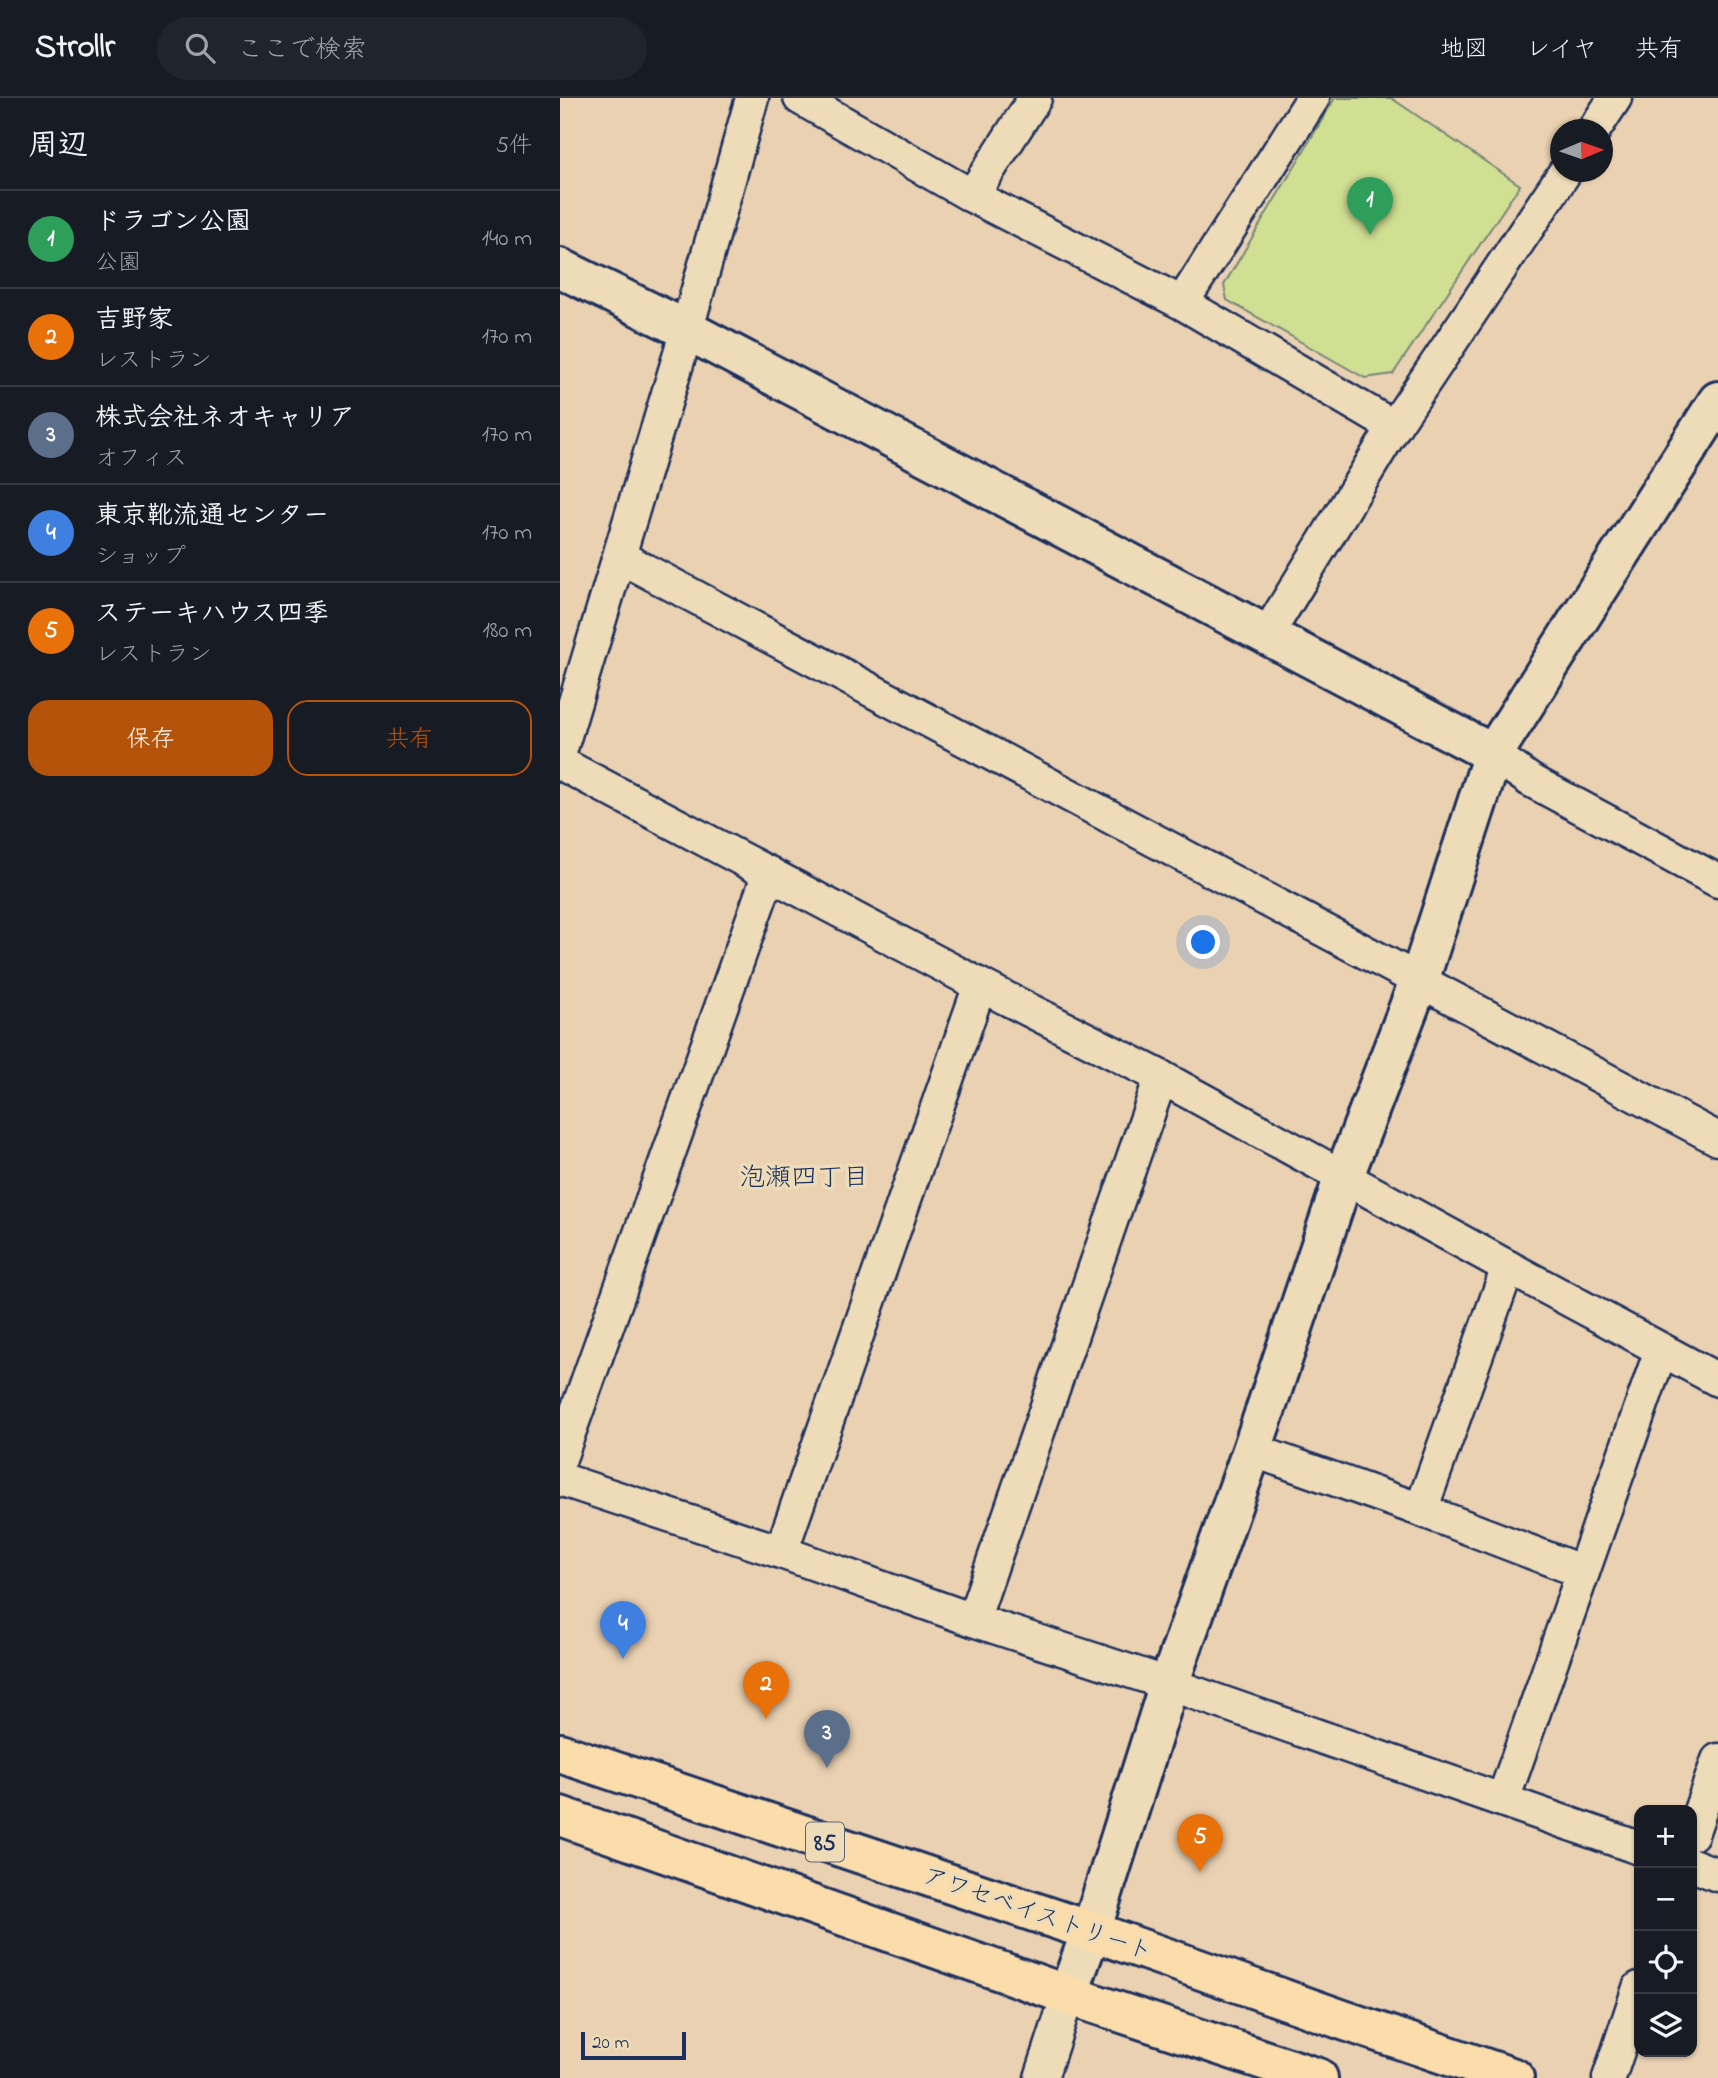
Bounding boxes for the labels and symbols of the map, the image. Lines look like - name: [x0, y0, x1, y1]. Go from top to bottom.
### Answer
- north arrow: [1550, 119, 1613, 182]
- pin: 1: [1347, 177, 1393, 235]
- your location: [1186, 925, 1220, 959]
- district label: 泡瀬四丁目: [739, 1160, 869, 1198]
- pin: 4: [600, 1601, 646, 1659]
- pin: 2: [743, 1661, 789, 1719]
- pin: 3: [804, 1710, 850, 1768]
- pin: 5: [1177, 1814, 1223, 1872]
- road number: 85: [806, 1822, 844, 1862]
- street label: アワセベイストリート: [918, 1860, 1157, 1971]
- scale bar: [581, 2029, 686, 2061]

